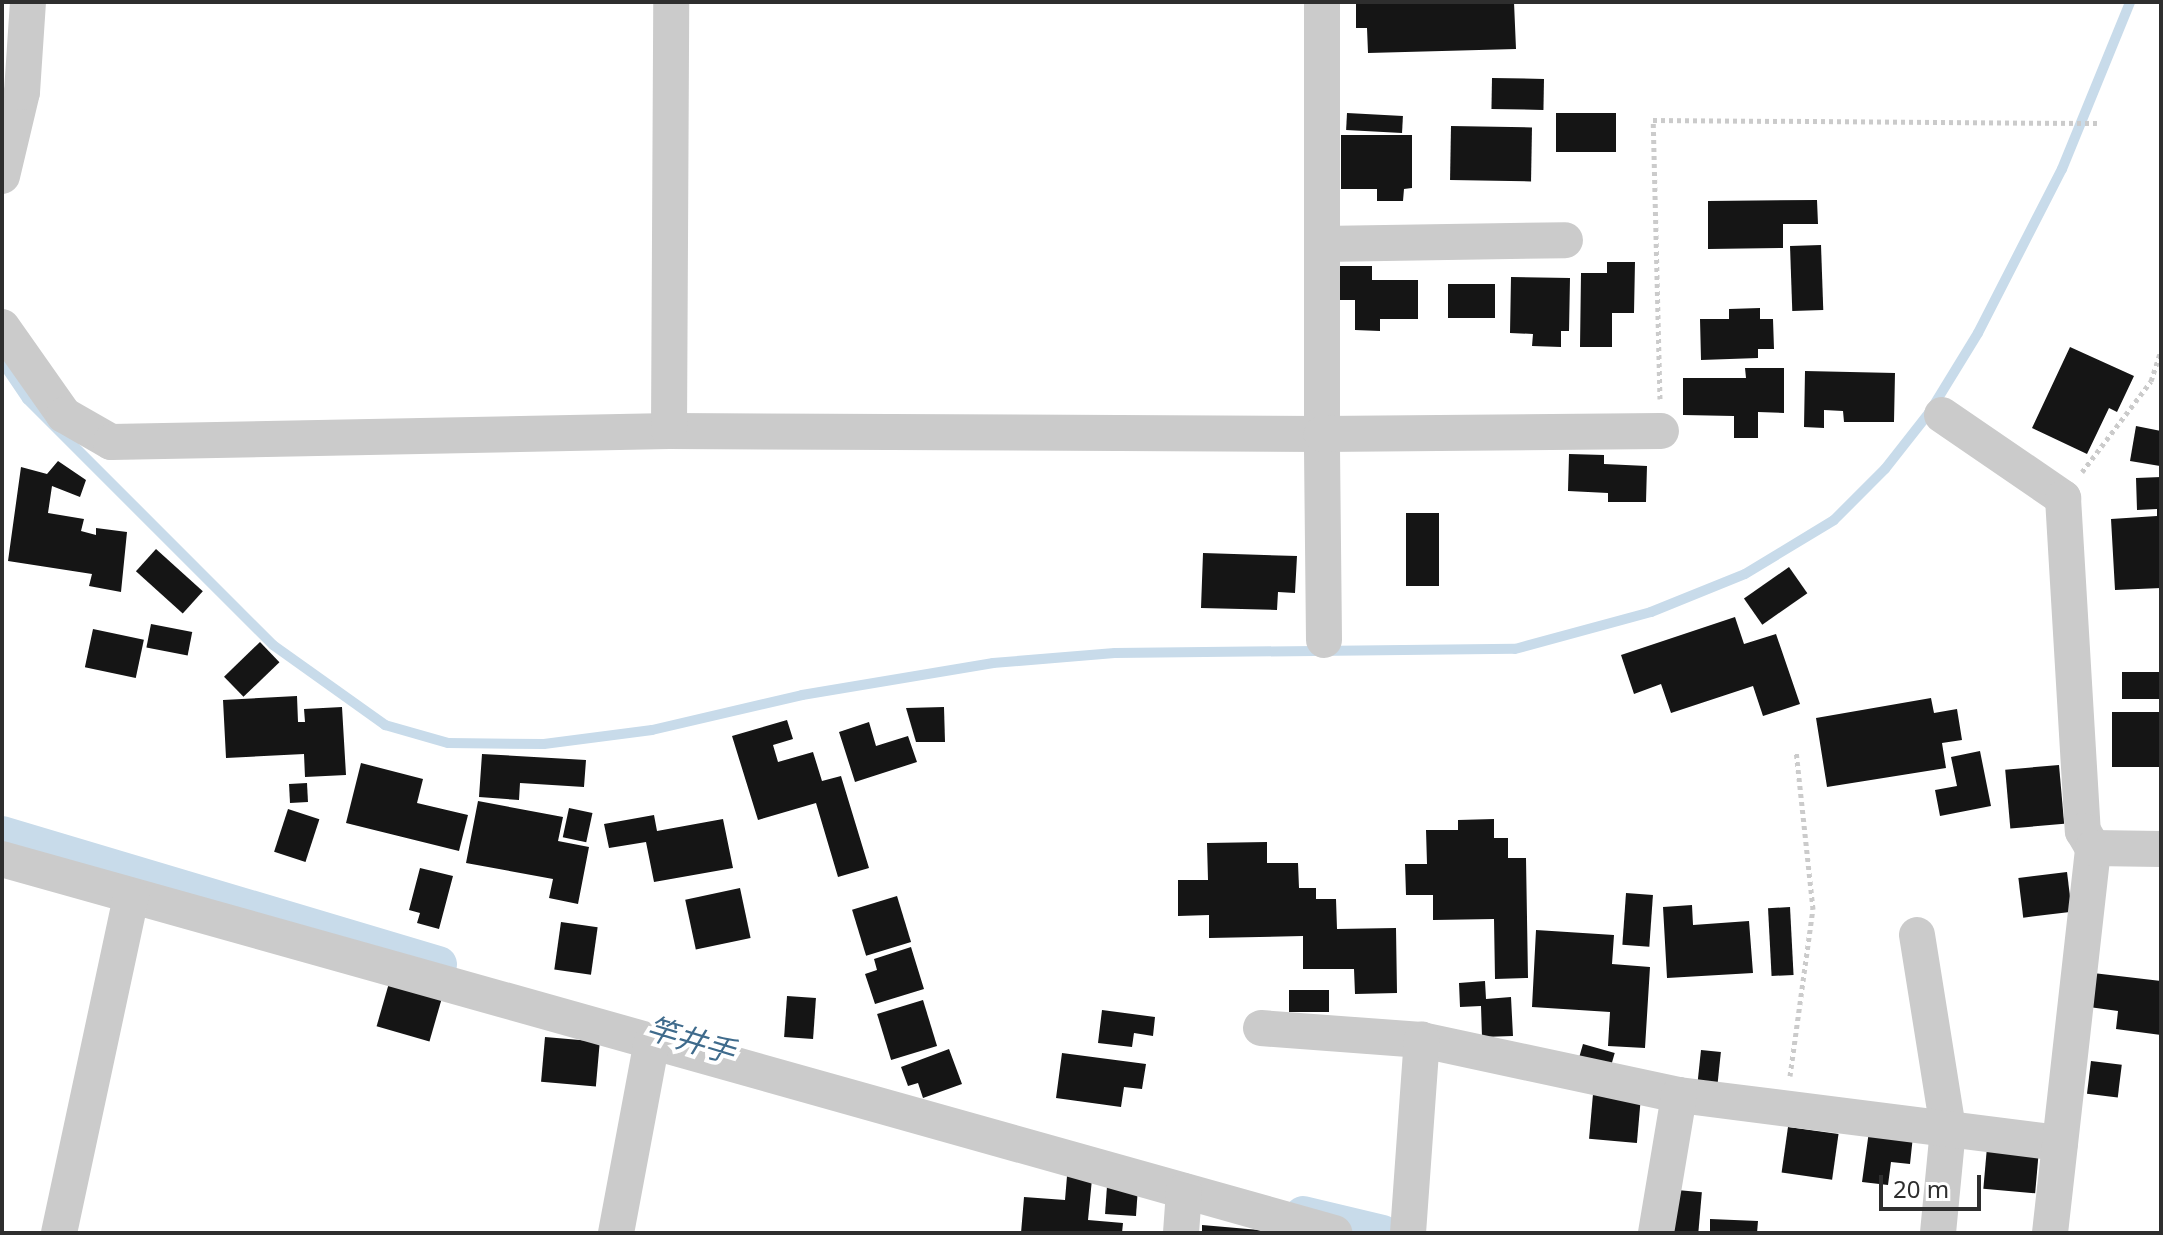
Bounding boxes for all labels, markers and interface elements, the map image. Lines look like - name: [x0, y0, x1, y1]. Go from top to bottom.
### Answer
- water label: 竿井手: [643, 1010, 739, 1070]
- scale bar: [1883, 1159, 1985, 1209]
- text: 20 m: [1893, 1172, 1949, 1205]

